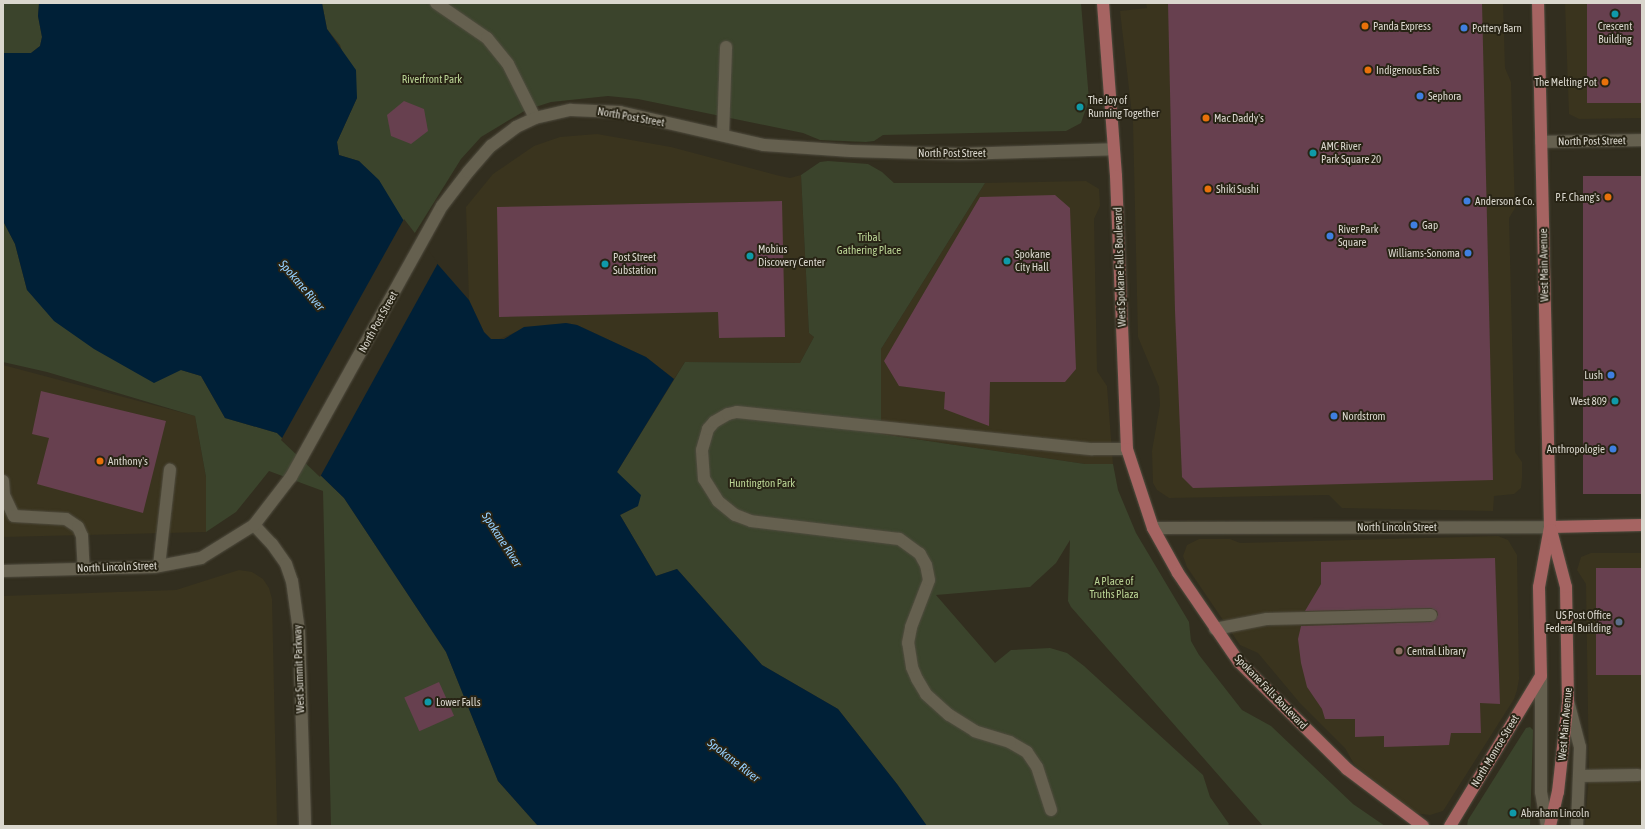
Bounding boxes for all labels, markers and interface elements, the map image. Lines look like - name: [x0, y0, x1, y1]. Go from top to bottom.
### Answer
- marker: Crescent Building: [1610, 9, 1620, 19]
- place label: Panda Express: [1373, 19, 1431, 33]
- place label: Crescent Building: [1598, 20, 1632, 46]
- marker: Panda Express: [1360, 21, 1370, 31]
- place label: Pottery Barn: [1472, 21, 1522, 35]
- marker: Pottery Barn: [1459, 23, 1469, 33]
- place label: Indigenous Eats: [1376, 63, 1439, 77]
- marker: Indigenous Eats: [1363, 65, 1373, 75]
- park label: Riverfront Park: [402, 72, 462, 86]
- place label: The Melting Pot: [1534, 75, 1597, 89]
- marker: The Melting Pot: [1600, 77, 1610, 87]
- place label: Sephora: [1428, 89, 1461, 103]
- marker: Sephora: [1415, 91, 1425, 101]
- place label: The Joy of Running Together: [1088, 94, 1159, 120]
- marker: The Joy of Running Together: [1075, 102, 1085, 112]
- street label: North Post Street: [596, 105, 666, 129]
- place label: Mac Daddy's: [1214, 111, 1264, 125]
- marker: Mac Daddy's: [1201, 113, 1211, 123]
- street label: North Post Street: [1558, 134, 1626, 148]
- place label: AMC River Park Square 20: [1321, 140, 1381, 166]
- street label: North Post Street: [918, 146, 986, 160]
- marker: AMC River Park Square 20: [1308, 148, 1318, 158]
- place label: Shiki Sushi: [1216, 182, 1259, 196]
- marker: Shiki Sushi: [1203, 184, 1213, 194]
- place label: P.F. Chang's: [1555, 190, 1600, 204]
- marker: P.F. Chang's: [1603, 192, 1613, 202]
- place label: Anderson & Co.: [1475, 194, 1534, 208]
- marker: Anderson & Co.: [1462, 196, 1472, 206]
- street label: West Spokane Falls Boulevard: [1111, 207, 1129, 327]
- place label: Gap: [1422, 218, 1438, 232]
- marker: Gap: [1409, 220, 1419, 230]
- place label: River Park Square: [1338, 223, 1379, 249]
- street label: West Main Avenue: [1537, 228, 1551, 302]
- park label: Tribal Gathering Place: [837, 231, 901, 257]
- marker: River Park Square: [1325, 231, 1335, 241]
- place label: Mobius Discovery Center: [758, 243, 825, 269]
- place label: Williams-Sonoma: [1388, 246, 1460, 260]
- place label: Spokane City Hall: [1015, 248, 1050, 274]
- marker: Williams-Sonoma: [1463, 248, 1473, 258]
- place label: Post Street Substation: [613, 251, 657, 277]
- marker: Mobius Discovery Center: [745, 251, 755, 261]
- marker: Spokane City Hall: [1002, 256, 1012, 266]
- water label: Spokane River: [275, 258, 327, 314]
- marker: Post Street Substation: [600, 259, 610, 269]
- street label: North Post Street: [356, 289, 400, 355]
- place label: Lush: [1584, 368, 1603, 382]
- marker: Lush: [1606, 370, 1616, 380]
- place label: West 809: [1570, 394, 1607, 408]
- marker: West 809: [1610, 396, 1620, 406]
- place label: Nordstrom: [1342, 409, 1386, 423]
- marker: Nordstrom: [1329, 411, 1339, 421]
- place label: Anthropologie: [1547, 442, 1605, 456]
- marker: Anthropologie: [1608, 444, 1618, 454]
- place label: Anthony's: [108, 454, 148, 468]
- marker: Anthony's: [95, 456, 105, 466]
- park label: Huntington Park: [729, 476, 795, 490]
- water label: Spokane River: [478, 510, 524, 570]
- street label: North Lincoln Street: [1357, 520, 1437, 534]
- street label: North Lincoln Street: [77, 559, 157, 575]
- park label: A Place of Truths Plaza: [1089, 575, 1139, 601]
- place label: US Post Office Federal Building: [1545, 609, 1611, 635]
- marker: US Post Office Federal Building: [1614, 617, 1624, 627]
- street label: West Summit Parkway: [291, 624, 307, 714]
- place label: Central Library: [1407, 644, 1466, 658]
- marker: Central Library: [1394, 646, 1404, 656]
- street label: Spokane Falls Boulevard: [1232, 652, 1310, 732]
- street label: West Main Avenue: [1555, 687, 1575, 761]
- place label: Lower Falls: [436, 695, 481, 709]
- marker: Lower Falls: [423, 697, 433, 707]
- street label: North Monroe Street: [1468, 713, 1522, 789]
- water label: Spokane River: [704, 736, 762, 786]
- place label: Abraham Lincoln: [1521, 806, 1589, 820]
- marker: Abraham Lincoln: [1508, 808, 1518, 818]

